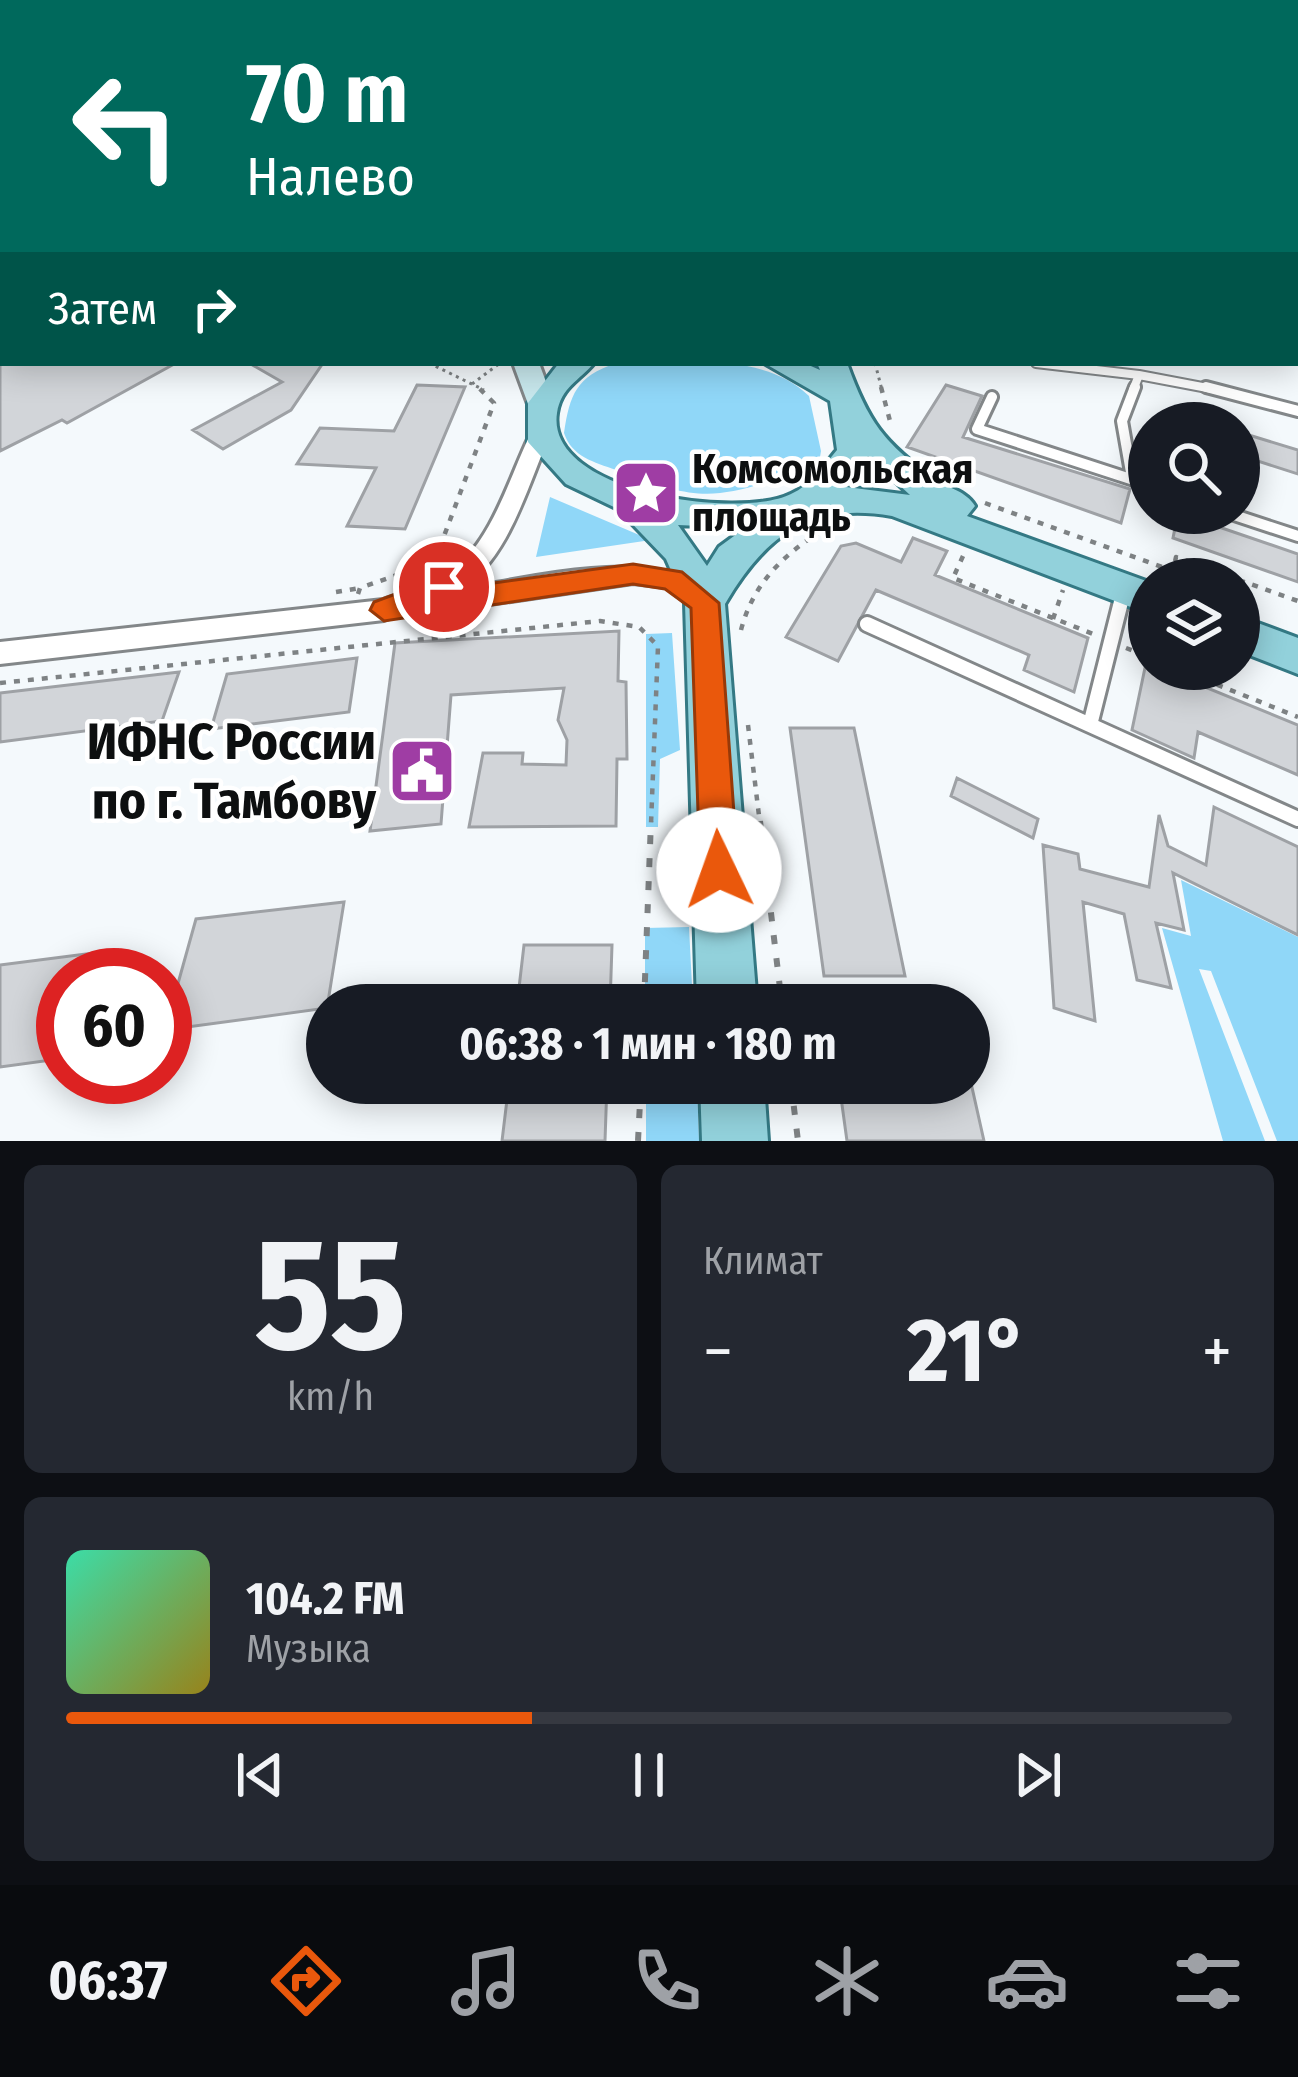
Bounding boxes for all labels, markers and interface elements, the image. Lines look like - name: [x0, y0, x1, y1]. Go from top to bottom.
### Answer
- text: 70 m: [246, 43, 408, 144]
- icon: left: [48, 48, 204, 204]
- text: Налево: [246, 145, 415, 209]
- icon: right: [181, 276, 247, 342]
- text: Затем: [48, 282, 157, 336]
- map controls: [1128, 402, 1260, 690]
- button: search: [1128, 402, 1260, 534]
- place label: Комсомольская площадь: [692, 444, 974, 542]
- place icon: Комсомольская площадь: [611, 458, 681, 528]
- pin: [393, 536, 495, 638]
- icon: arrive: [411, 554, 477, 620]
- button: layers: [1128, 558, 1260, 690]
- place label: ИФНС России по г. Тамбову: [87, 711, 377, 832]
- public building icon: ИФНС России по г. Тамбову: [387, 736, 457, 806]
- position arrow: [656, 807, 782, 933]
- speed limit sign: 60: [36, 948, 192, 1104]
- text: 06:38 · 1 мин · 180 m: [459, 1017, 837, 1071]
- text: 55: [254, 1202, 407, 1389]
- text: Климат: [703, 1238, 823, 1284]
- text: 21°: [907, 1297, 1028, 1405]
- text: −: [703, 1312, 733, 1391]
- text: +: [1202, 1312, 1232, 1391]
- text: km/h: [287, 1374, 374, 1420]
- text: 104.2 FM: [246, 1572, 404, 1626]
- text: Музыка: [246, 1626, 371, 1672]
- icon: previous: [227, 1742, 293, 1808]
- icon: pause: [616, 1742, 682, 1808]
- icon: next: [1005, 1742, 1071, 1808]
- icon: directions: [264, 1939, 348, 2023]
- icon: music: [444, 1939, 528, 2023]
- icon: phone: [625, 1939, 709, 2023]
- icon: climate: [805, 1939, 889, 2023]
- icon: car: [985, 1939, 1069, 2023]
- icon: filters: [1166, 1939, 1250, 2023]
- text: 06:37: [48, 1949, 167, 2013]

